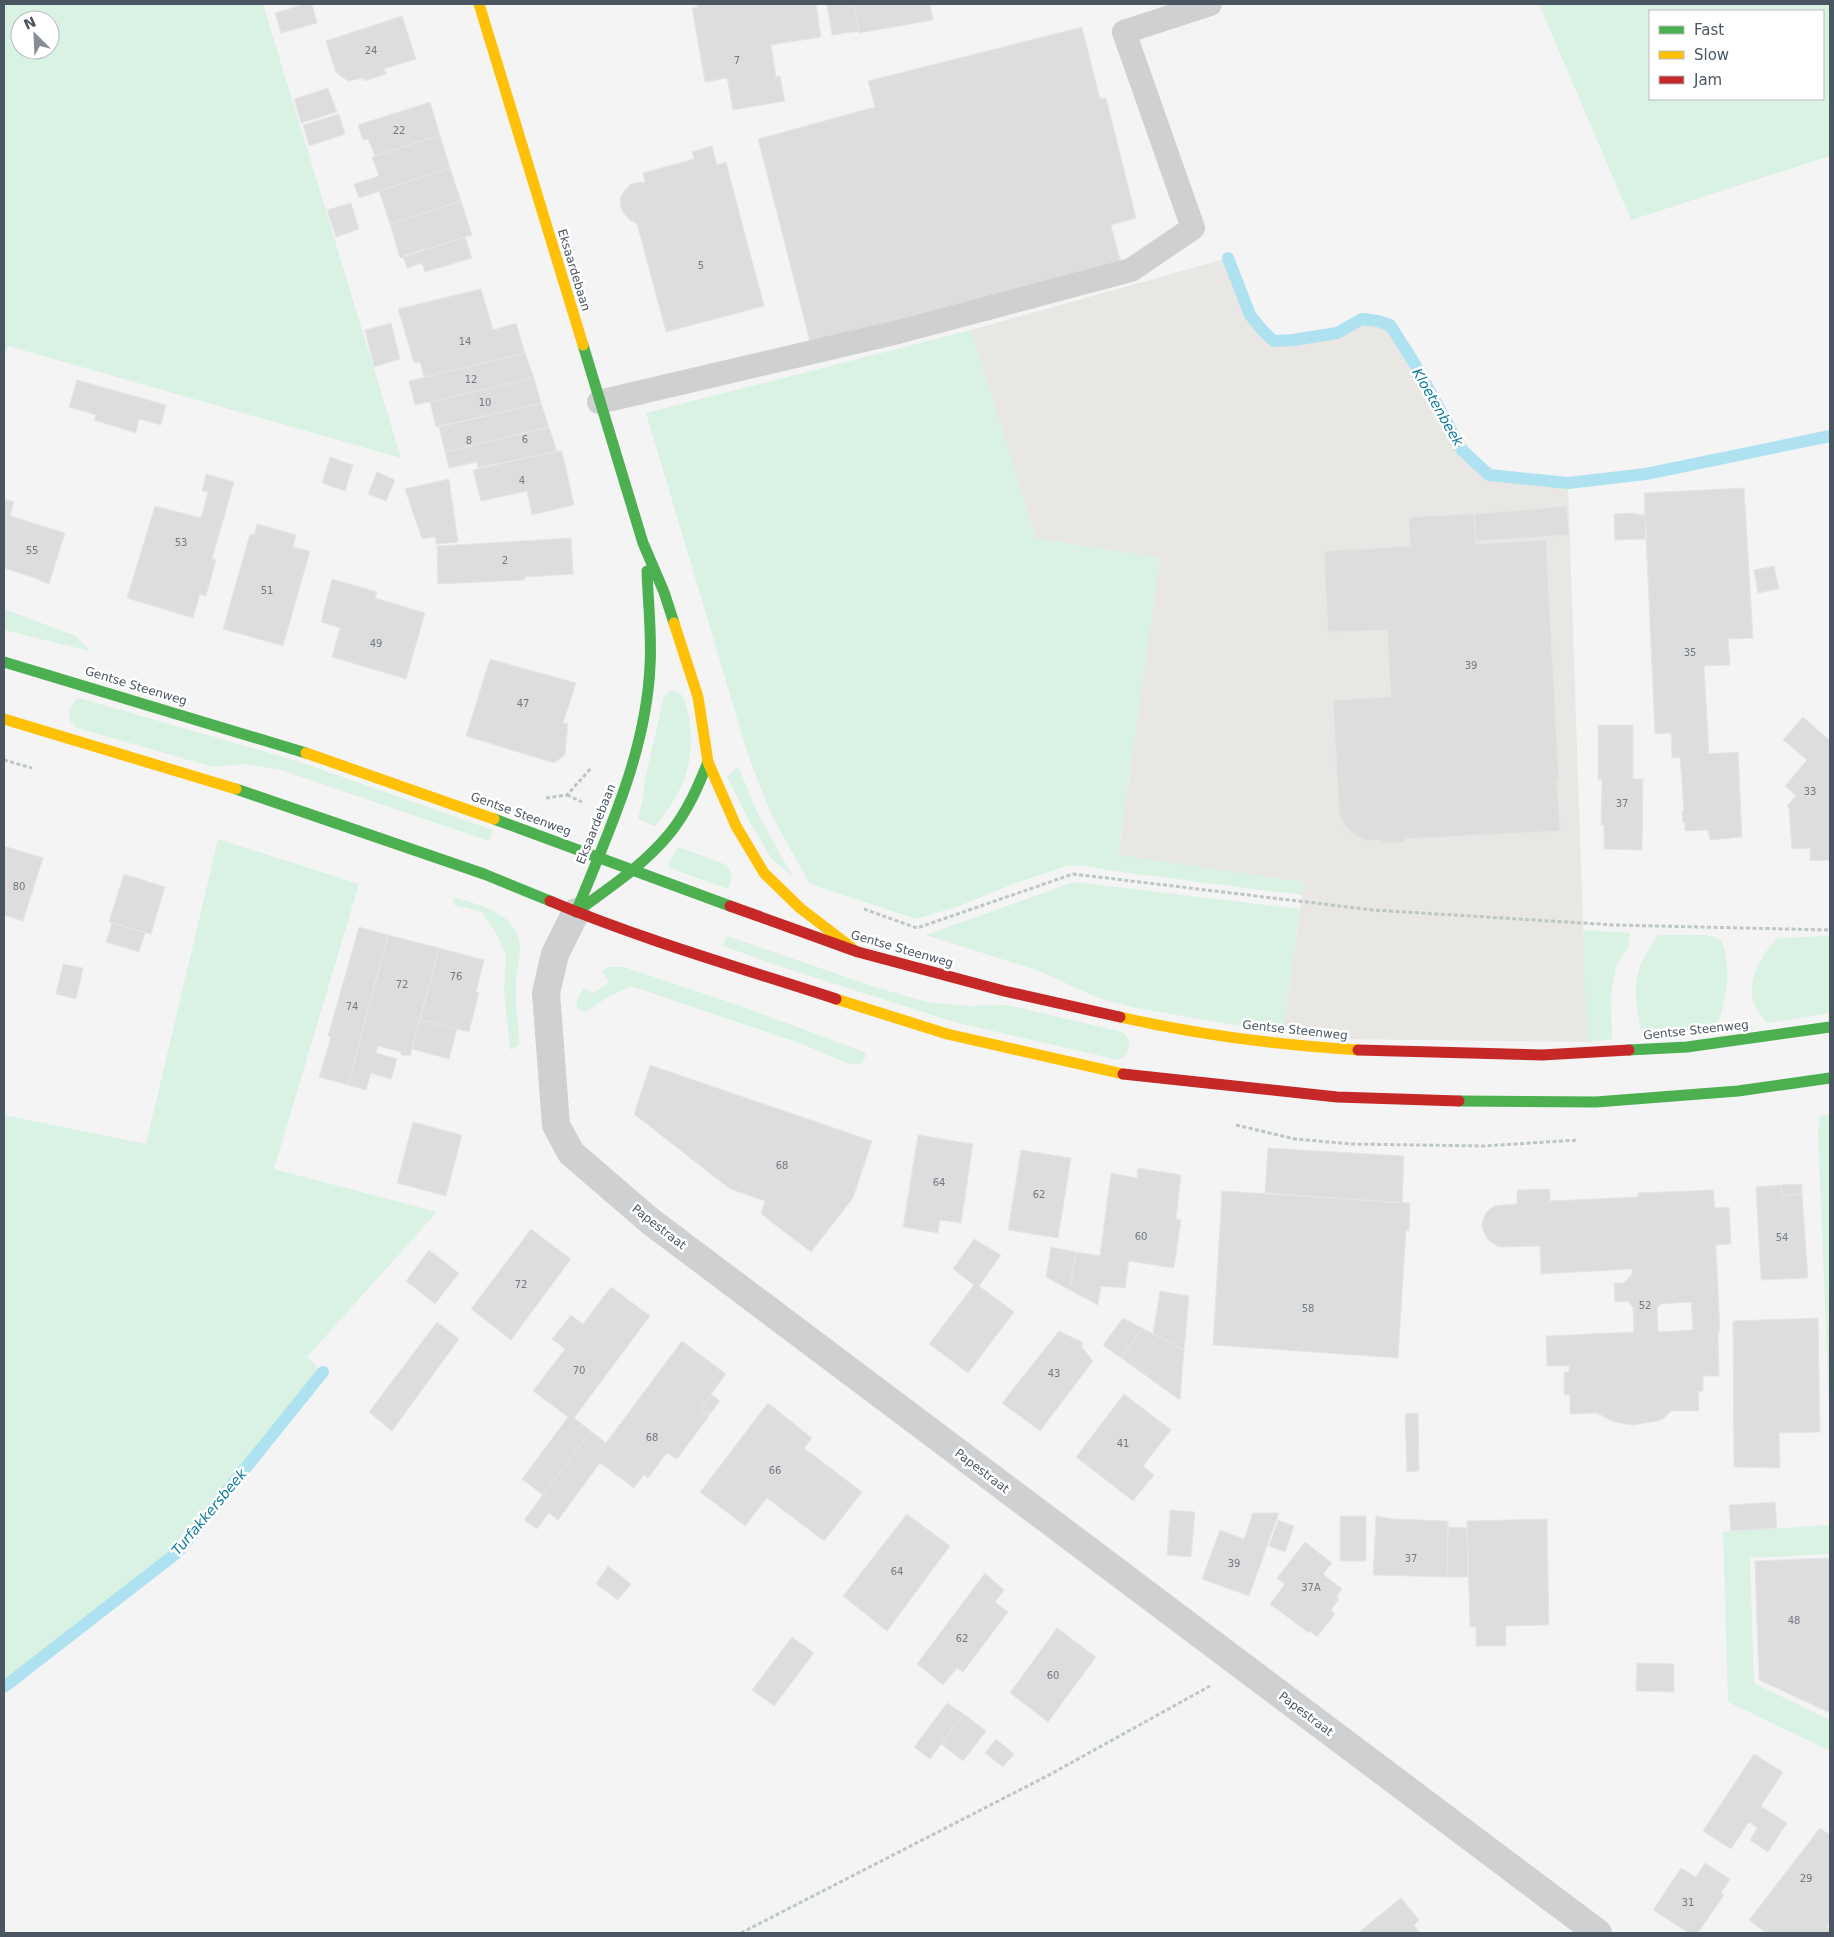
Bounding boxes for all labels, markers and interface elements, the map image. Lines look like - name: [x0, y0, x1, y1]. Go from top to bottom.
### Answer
- north arrow: [10, 10, 60, 60]
- legend: [1649, 10, 1824, 100]
- text: N: [21, 13, 38, 33]
- text: Fast: [1694, 21, 1724, 39]
- house number: 24: [365, 45, 377, 56]
- text: Slow: [1694, 46, 1729, 64]
- house number: 7: [734, 55, 740, 66]
- text: Jam: [1693, 71, 1722, 89]
- house number: 22: [393, 125, 405, 136]
- street label: Eksaardebaan: [555, 227, 593, 313]
- house number: 5: [698, 260, 704, 271]
- house number: 14: [459, 336, 471, 347]
- water label: Kloetenbeek: [1409, 365, 1467, 450]
- house number: 12: [465, 374, 477, 385]
- house number: 10: [479, 397, 491, 408]
- house number: 6: [522, 434, 528, 445]
- house number: 8: [466, 435, 472, 446]
- house number: 4: [519, 475, 525, 486]
- house number: 53: [175, 537, 187, 548]
- house number: 55: [26, 545, 38, 556]
- house number: 2: [502, 555, 508, 566]
- house number: 51: [261, 585, 273, 596]
- house number: 49: [370, 638, 382, 649]
- house number: 35: [1684, 647, 1696, 658]
- house number: 39: [1465, 660, 1477, 671]
- street label: Gentse Steenweg: [83, 664, 189, 708]
- house number: 47: [517, 698, 529, 709]
- street label: Eksaardebaan: [574, 782, 618, 866]
- house number: 33: [1804, 786, 1816, 797]
- street label: Gentse Steenweg: [469, 789, 573, 839]
- house number: 37: [1616, 798, 1628, 809]
- house number: 80: [13, 881, 25, 892]
- street label: Gentse Steenweg: [849, 928, 955, 970]
- house number: 76: [450, 971, 462, 982]
- house number: 72: [396, 979, 408, 990]
- house number: 74: [346, 1001, 358, 1012]
- street label: Gentse Steenweg: [1242, 1018, 1348, 1042]
- street label: Gentse Steenweg: [1643, 1018, 1749, 1042]
- house number: 68: [776, 1160, 788, 1171]
- house number: 64: [933, 1177, 945, 1188]
- house number: 62: [1033, 1189, 1045, 1200]
- street label: Papestraat: [629, 1202, 689, 1253]
- house number: 60: [1135, 1231, 1147, 1242]
- house number: 54: [1776, 1232, 1788, 1243]
- house number: 72: [515, 1279, 527, 1290]
- house number: 52: [1639, 1300, 1651, 1311]
- house number: 58: [1302, 1303, 1314, 1314]
- house number: 70: [573, 1365, 585, 1376]
- house number: 43: [1048, 1368, 1060, 1379]
- house number: 68: [646, 1432, 658, 1443]
- house number: 41: [1117, 1438, 1129, 1449]
- street label: Papestraat: [952, 1446, 1012, 1496]
- water label: Turfakkersbeek: [168, 1465, 250, 1558]
- house number: 66: [769, 1465, 781, 1476]
- house number: 37: [1405, 1553, 1417, 1564]
- house number: 39: [1228, 1558, 1240, 1569]
- house number: 64: [891, 1566, 903, 1577]
- house number: 37A: [1301, 1582, 1321, 1593]
- house number: 48: [1788, 1615, 1800, 1626]
- house number: 62: [956, 1633, 968, 1644]
- house number: 60: [1047, 1670, 1059, 1681]
- street label: Papestraat: [1276, 1689, 1336, 1739]
- house number: 29: [1800, 1873, 1812, 1884]
- house number: 31: [1682, 1897, 1694, 1908]

